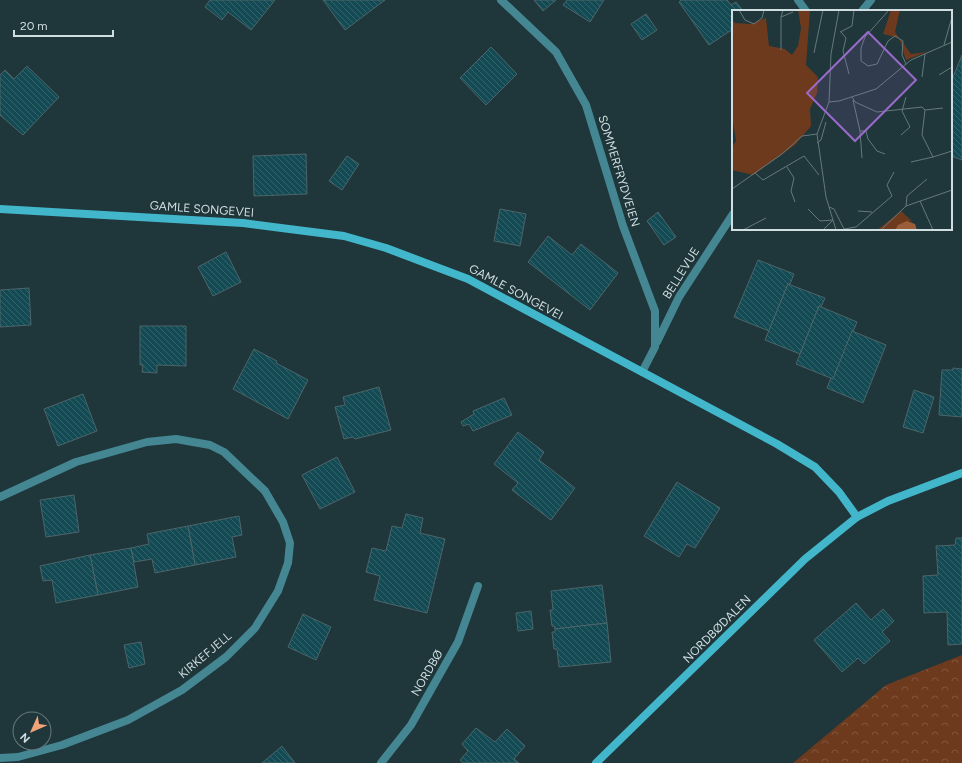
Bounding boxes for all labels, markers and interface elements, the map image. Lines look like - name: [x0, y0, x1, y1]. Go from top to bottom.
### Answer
- inset map: [732, 10, 952, 230]
- scale bar: [14, 12, 113, 38]
- text: 20 m: [20, 19, 48, 33]
- street label: SOMMERFRYDVEIEN: [595, 113, 643, 229]
- street label: GAMLE SONGEVEI: [149, 198, 255, 220]
- street label: BELLEVUE: [660, 245, 702, 301]
- street label: GAMLE SONGEVEI: [467, 261, 565, 323]
- street label: NORDBØDALEN: [680, 592, 754, 666]
- street label: KIRKEFJELL: [176, 628, 235, 681]
- street label: NORDBØ: [408, 647, 446, 699]
- north arrow: [12, 711, 52, 751]
- text: N: [18, 730, 33, 745]

